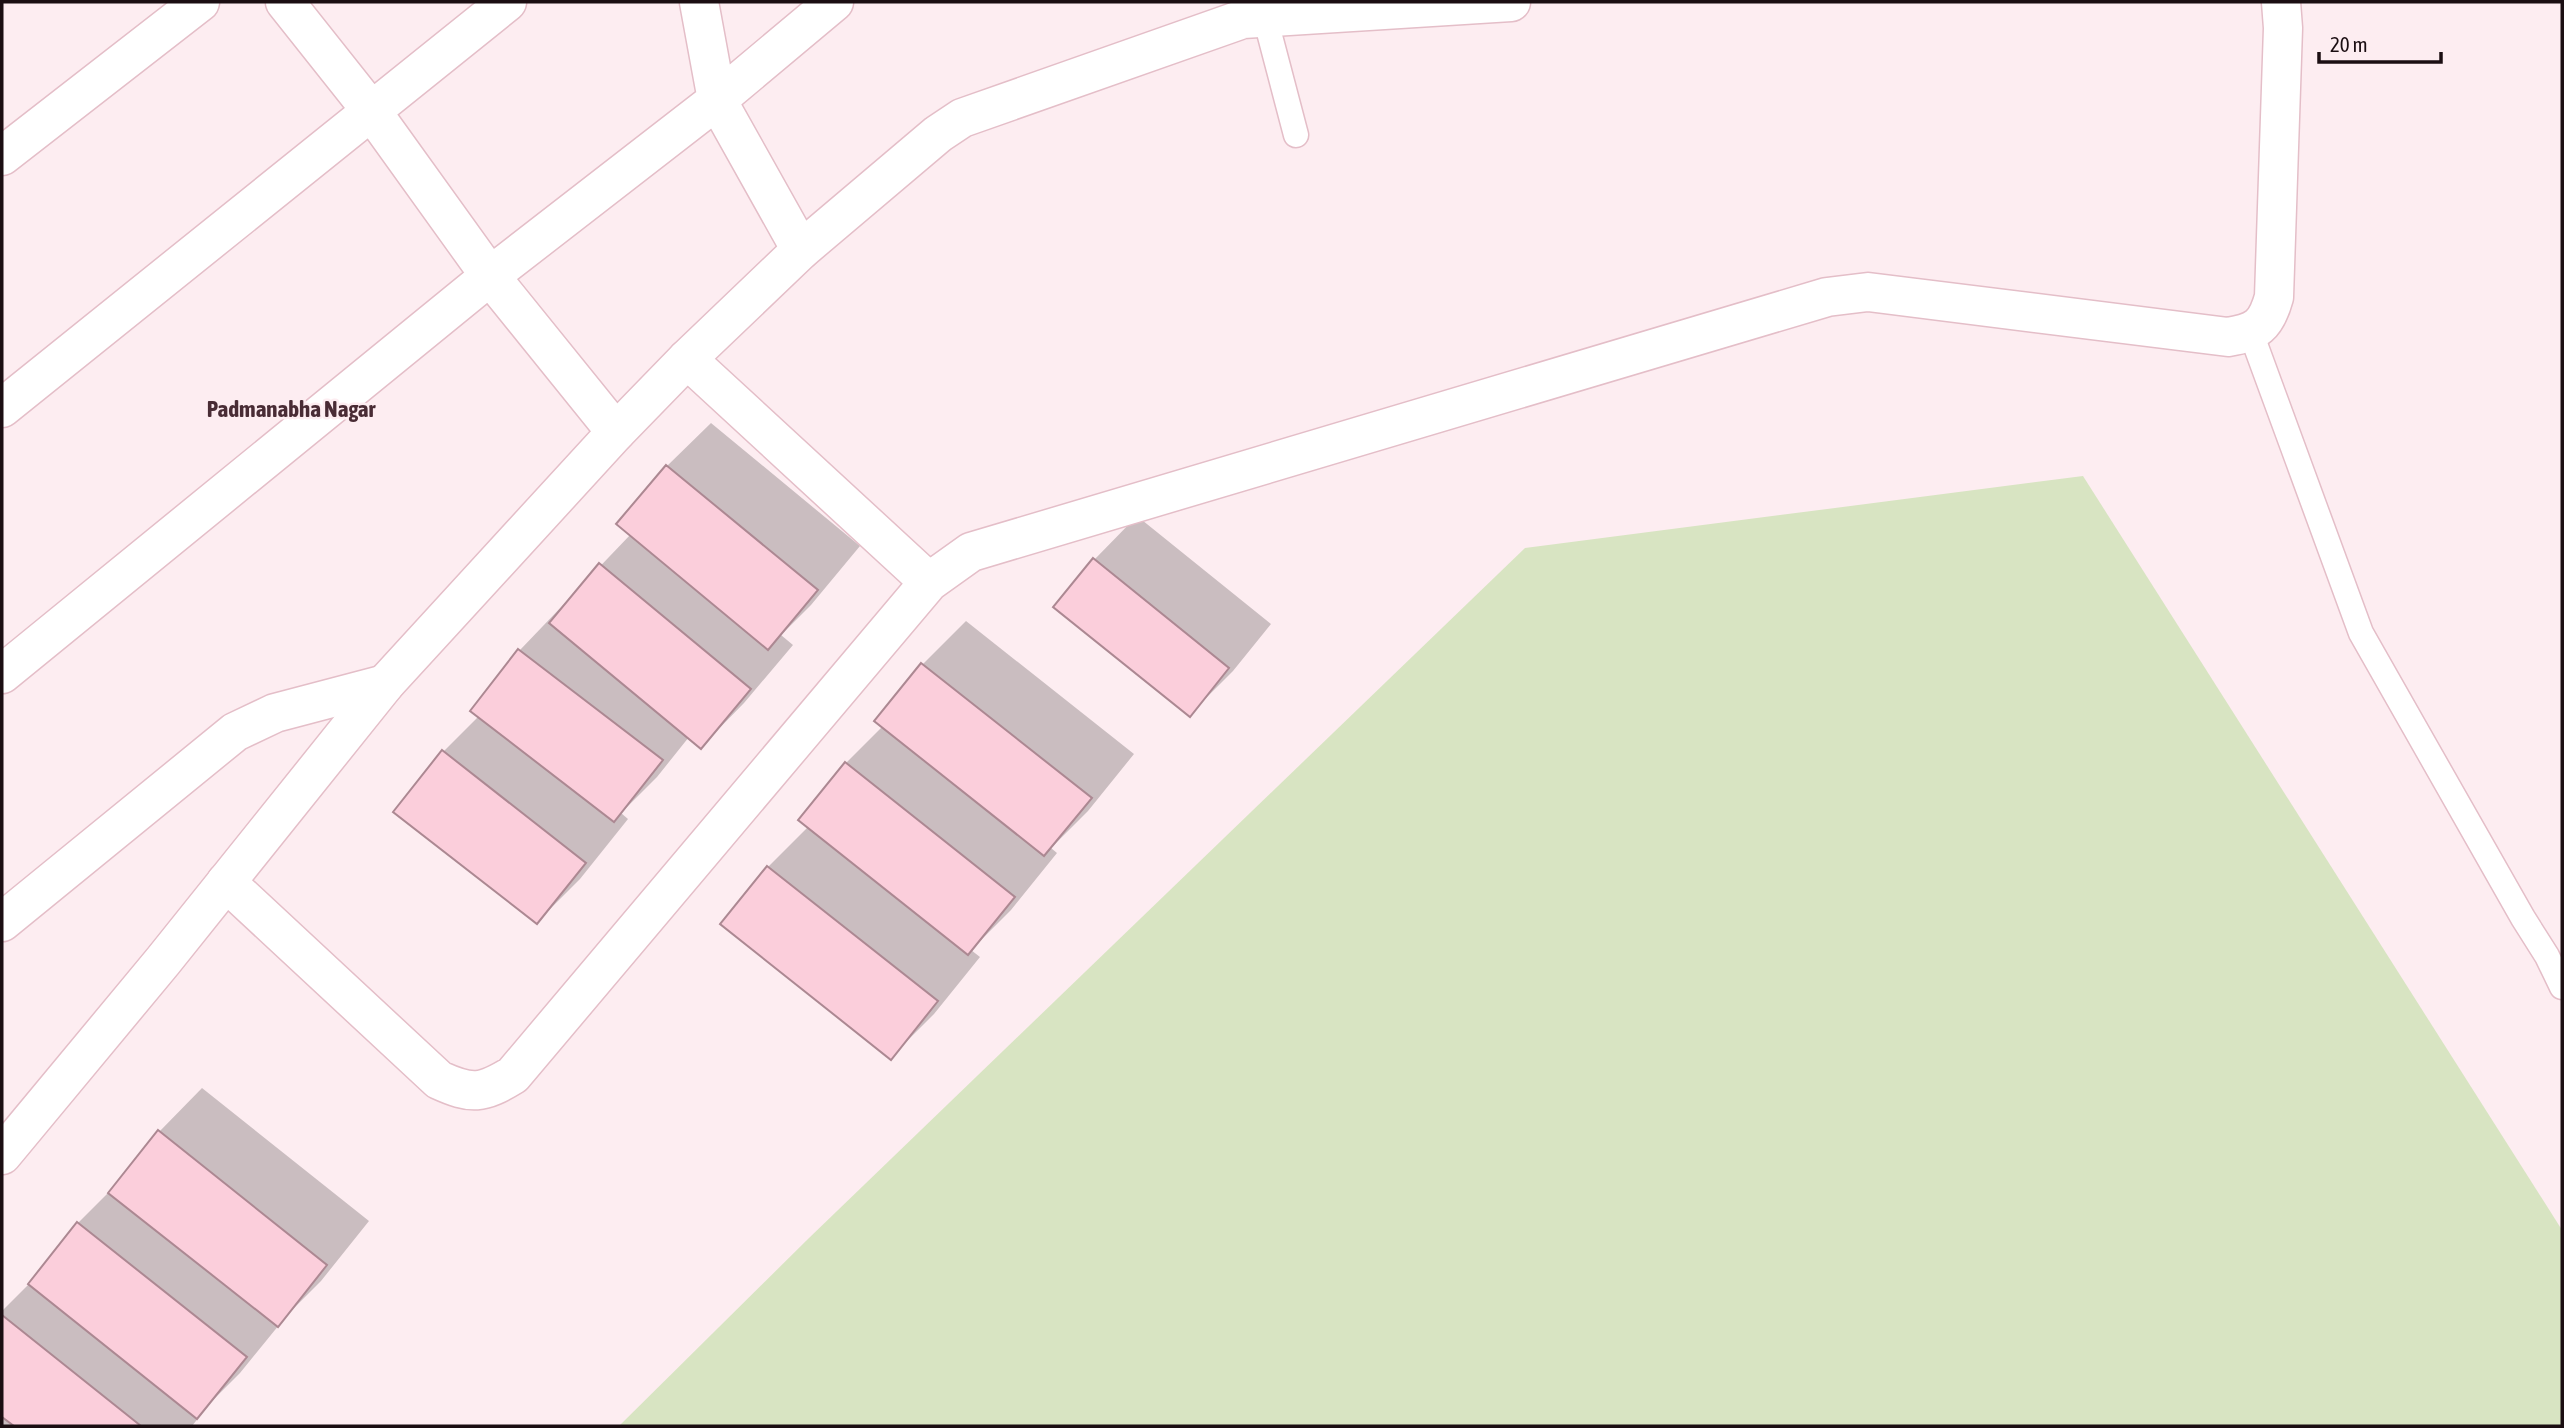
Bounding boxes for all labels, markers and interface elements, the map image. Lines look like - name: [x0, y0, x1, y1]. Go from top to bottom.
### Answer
- scale bar: [2319, 21, 2442, 65]
- text: 20 m: [2330, 32, 2368, 56]
- district label: Padmanabha Nagar: [207, 396, 377, 422]

